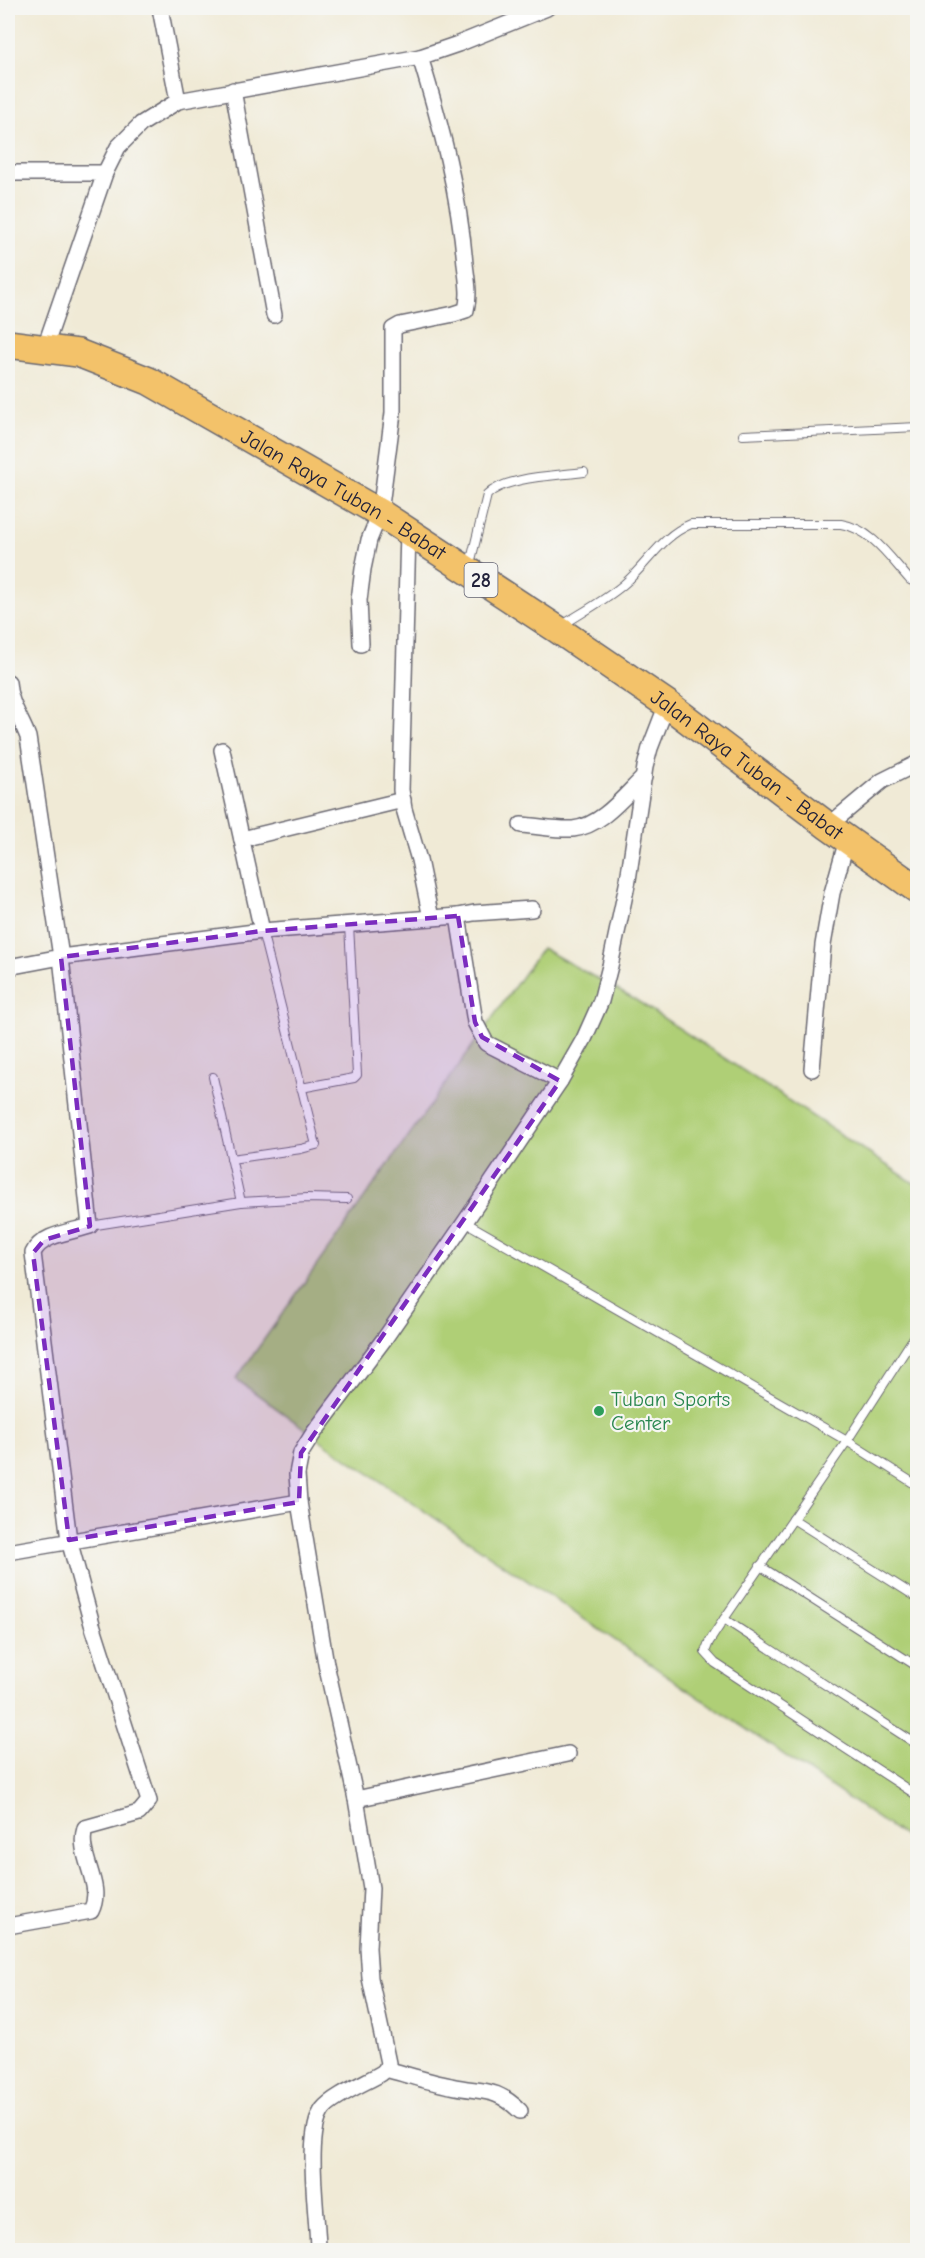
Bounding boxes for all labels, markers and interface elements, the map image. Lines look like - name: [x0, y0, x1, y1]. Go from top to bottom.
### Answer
- street label: Jalan Raya Tuban - Babat: [237, 424, 451, 565]
- road number: 28: [464, 563, 498, 597]
- street label: Jalan Raya Tuban - Babat: [646, 685, 848, 845]
- place label: Tuban Sports Center: [611, 1387, 730, 1435]
- marker: Tuban Sports Center: [592, 1404, 606, 1418]

